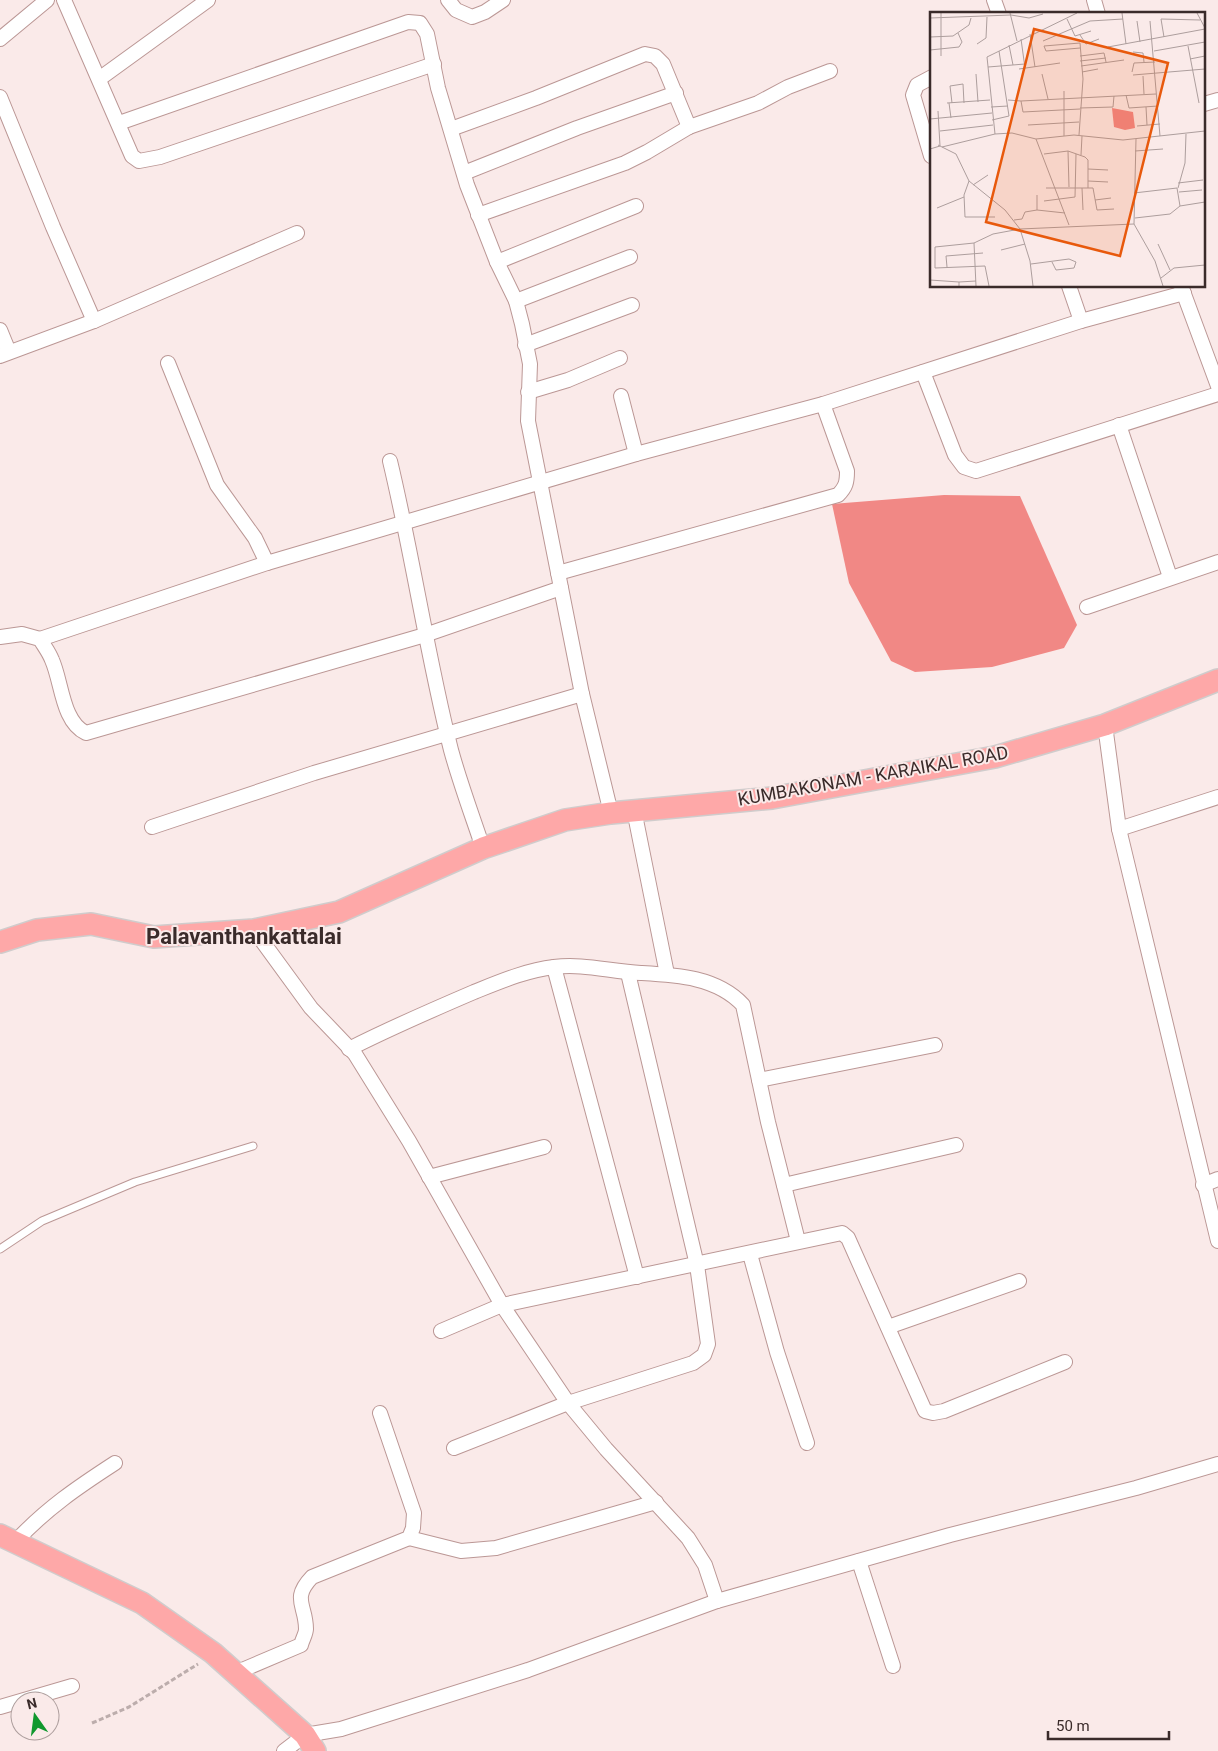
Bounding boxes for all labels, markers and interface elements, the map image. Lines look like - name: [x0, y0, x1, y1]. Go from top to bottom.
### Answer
- inset map: [930, 12, 1206, 288]
- street label: KUMBAKONAM - KARAIKAL ROAD: [736, 741, 1010, 810]
- district label: Palavanthankattalai: [146, 924, 342, 949]
- north arrow: [10, 1691, 60, 1741]
- text: N: [25, 1694, 39, 1712]
- scale bar: [1048, 1708, 1169, 1740]
- text: 50 m: [1056, 1717, 1090, 1735]

